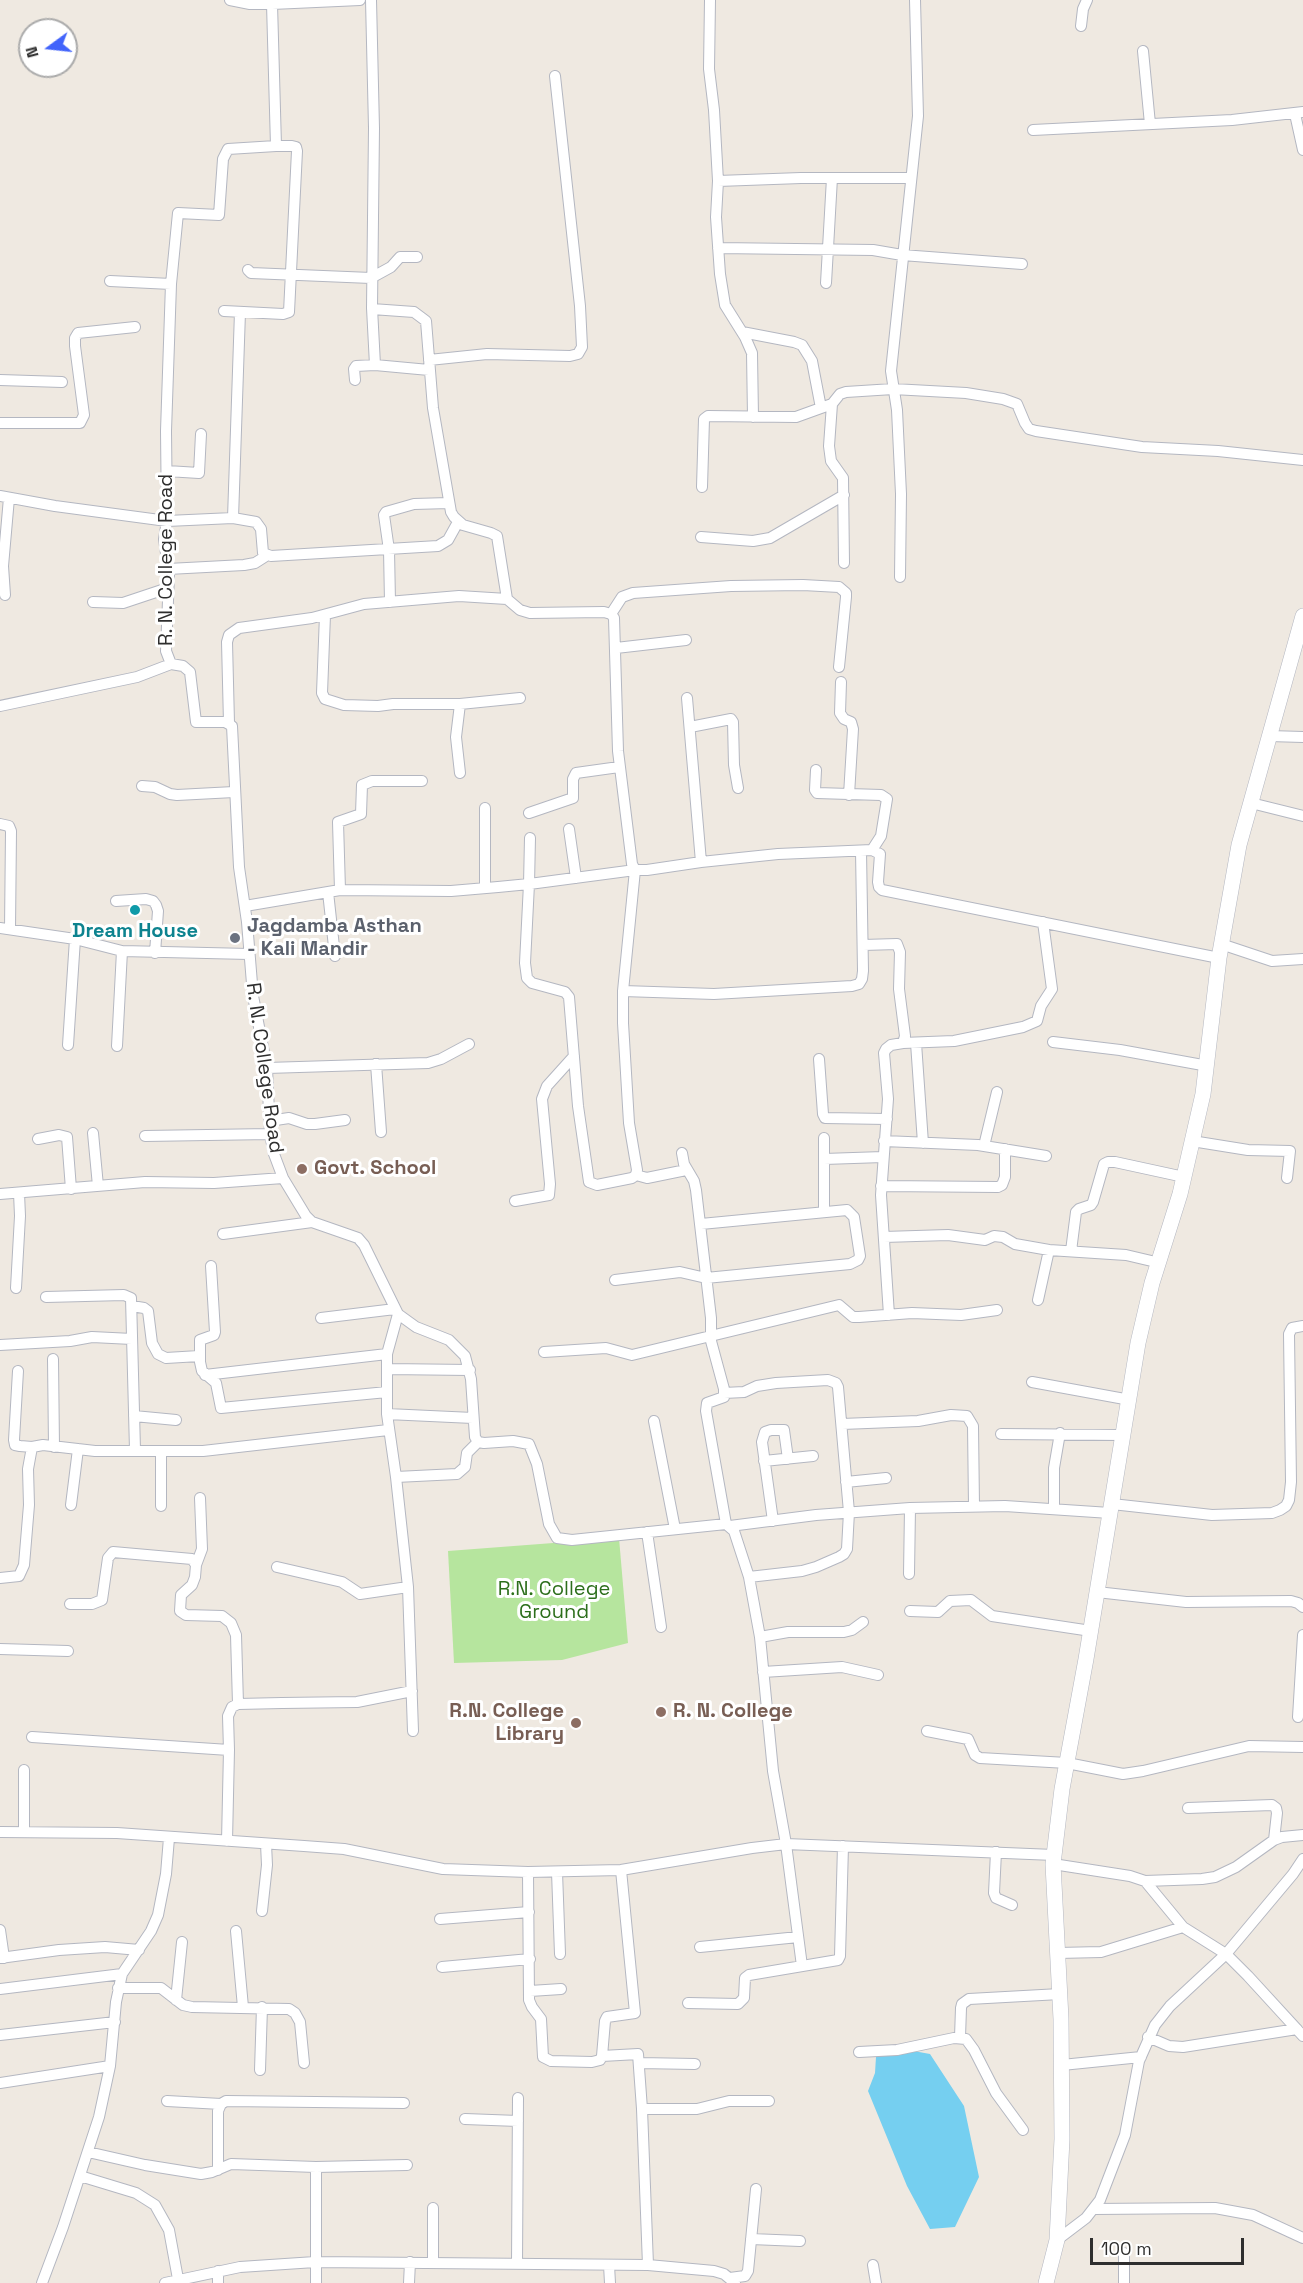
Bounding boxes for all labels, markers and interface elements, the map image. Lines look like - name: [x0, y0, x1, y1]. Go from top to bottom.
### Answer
- north arrow: [18, 18, 78, 78]
- text: N: [21, 44, 44, 60]
- street label: R. N. College Road: [155, 474, 179, 646]
- marker: Dream House: [128, 903, 142, 917]
- place label: Jagdamba Asthan - Kali Mandir: [247, 915, 422, 962]
- place label: Dream House: [72, 920, 198, 944]
- marker: Jagdamba Asthan - Kali Mandir: [228, 931, 242, 945]
- street label: R. N. College Road: [240, 981, 288, 1155]
- place label: Govt. School: [314, 1157, 436, 1181]
- marker: Govt. School: [295, 1162, 309, 1176]
- park label: R.N. College Ground: [498, 1578, 610, 1625]
- place label: R.N. College Library: [449, 1700, 564, 1747]
- place label: R. N. College: [673, 1700, 793, 1724]
- marker: R. N. College: [654, 1705, 668, 1719]
- marker: R.N. College Library: [569, 1716, 583, 1730]
- scale bar: [1093, 2226, 1248, 2264]
- text: 100 m: [1101, 2237, 1152, 2260]

